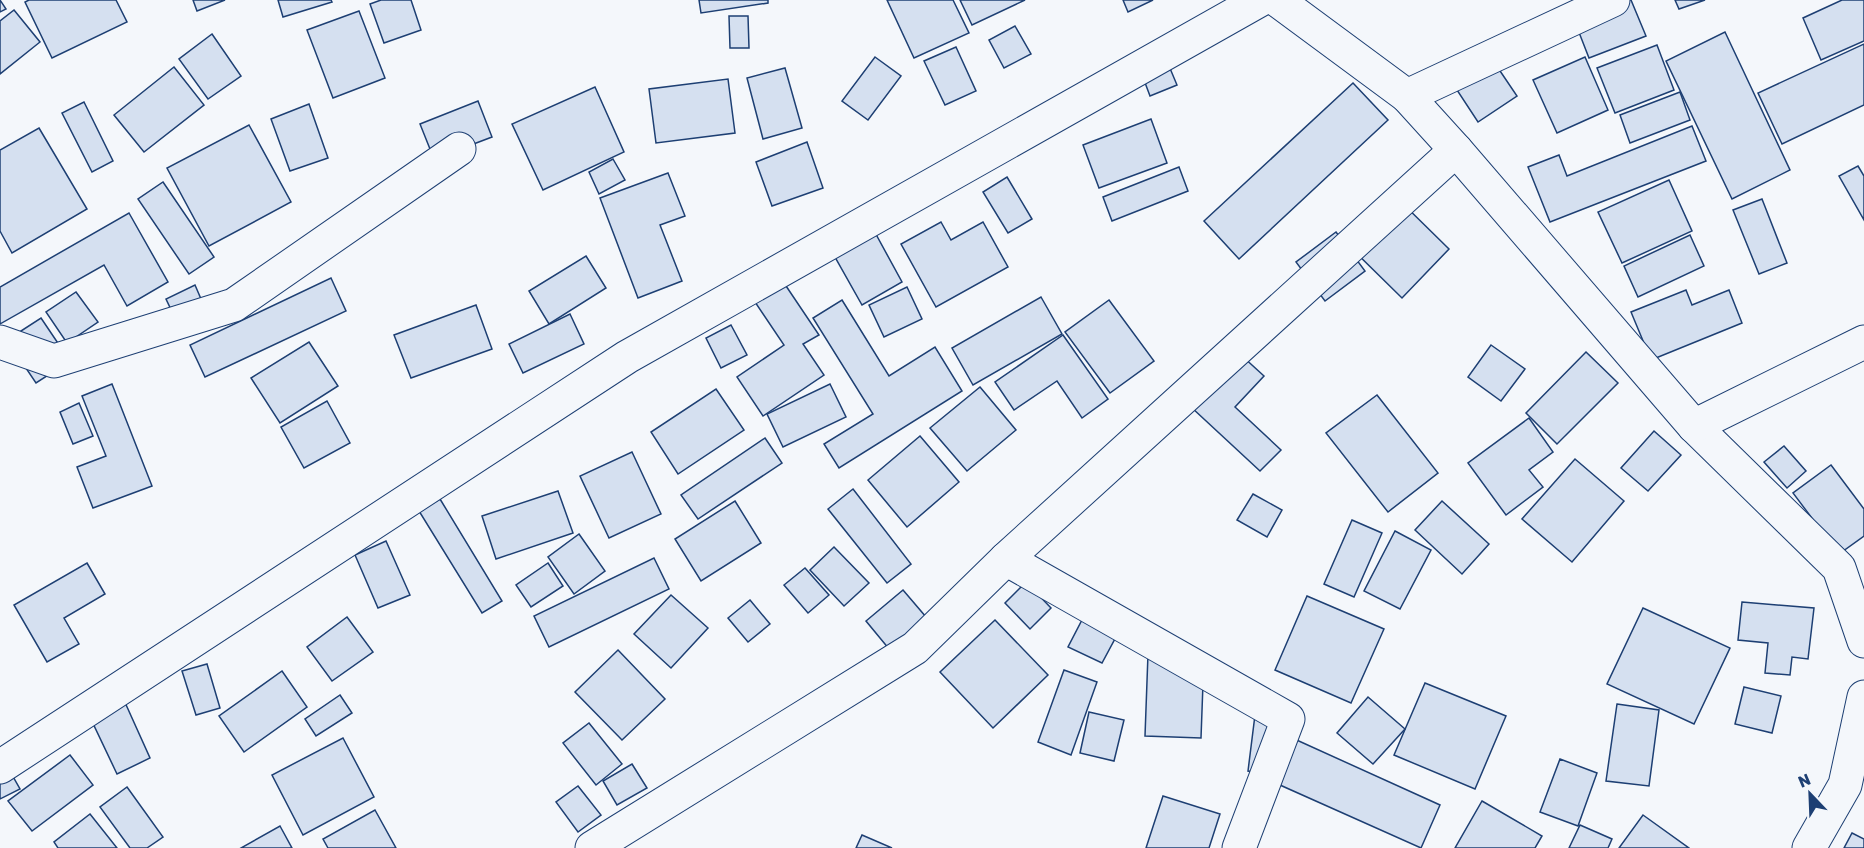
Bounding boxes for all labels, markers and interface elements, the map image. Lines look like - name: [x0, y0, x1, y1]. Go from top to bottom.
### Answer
- north arrow: [1780, 764, 1840, 824]
- text: N: [1795, 770, 1813, 792]

